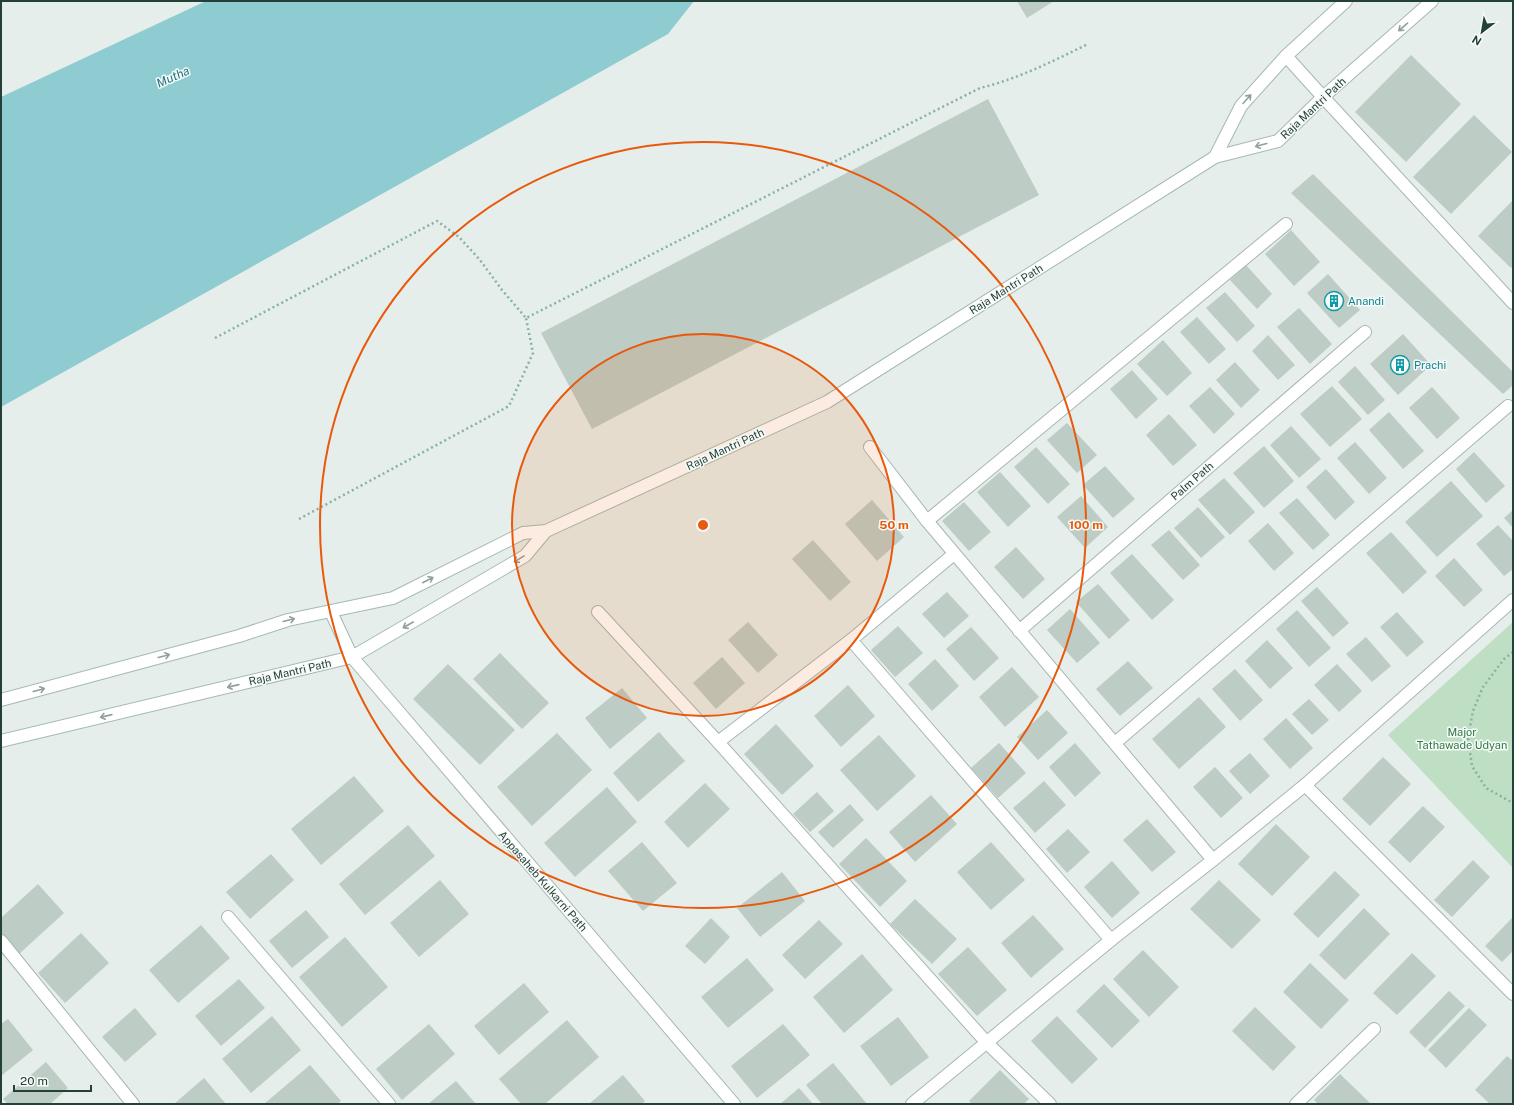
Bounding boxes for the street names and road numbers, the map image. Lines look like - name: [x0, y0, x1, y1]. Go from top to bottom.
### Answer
- street label: Raja Mantri Path: [1278, 75, 1348, 141]
- street label: Raja Mantri Path: [967, 262, 1045, 316]
- street label: Raja Mantri Path: [684, 426, 766, 472]
- street label: Palm Path: [1169, 459, 1215, 503]
- street label: Raja Mantri Path: [248, 657, 332, 687]
- street label: Appasaheb Kulkarni Path: [496, 828, 590, 934]

